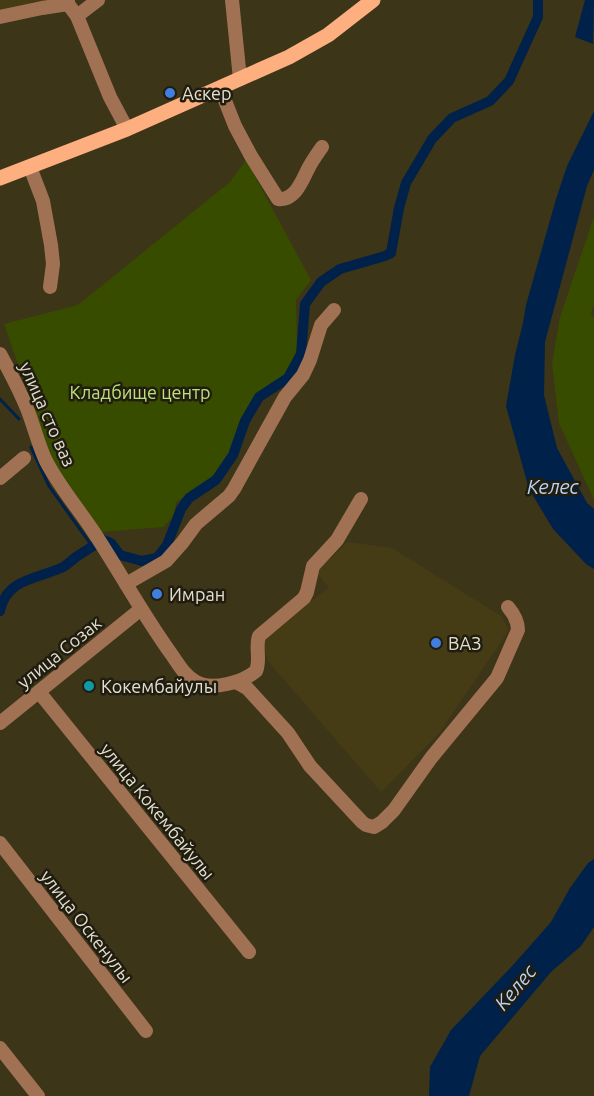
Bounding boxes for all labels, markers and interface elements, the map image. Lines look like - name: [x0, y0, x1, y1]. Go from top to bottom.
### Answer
- place label: Аскер: [182, 83, 232, 103]
- marker: Аскер: [163, 86, 177, 100]
- street label: улица сто ваз: [16, 359, 80, 469]
- park label: Кладбище центр: [69, 382, 211, 402]
- water label: Келес: [527, 475, 580, 498]
- place label: Имран: [169, 584, 225, 604]
- marker: Имран: [150, 587, 164, 601]
- street label: улица Созак: [13, 612, 105, 692]
- place label: ВАЗ: [448, 633, 481, 653]
- marker: ВАЗ: [429, 636, 443, 650]
- place label: Кокембайулы: [101, 676, 217, 696]
- marker: Кокембайулы: [82, 679, 96, 693]
- street label: улица Кокембайулы: [97, 739, 219, 883]
- street label: улица Оскенулы: [37, 866, 137, 986]
- water label: Келес: [489, 959, 541, 1014]

